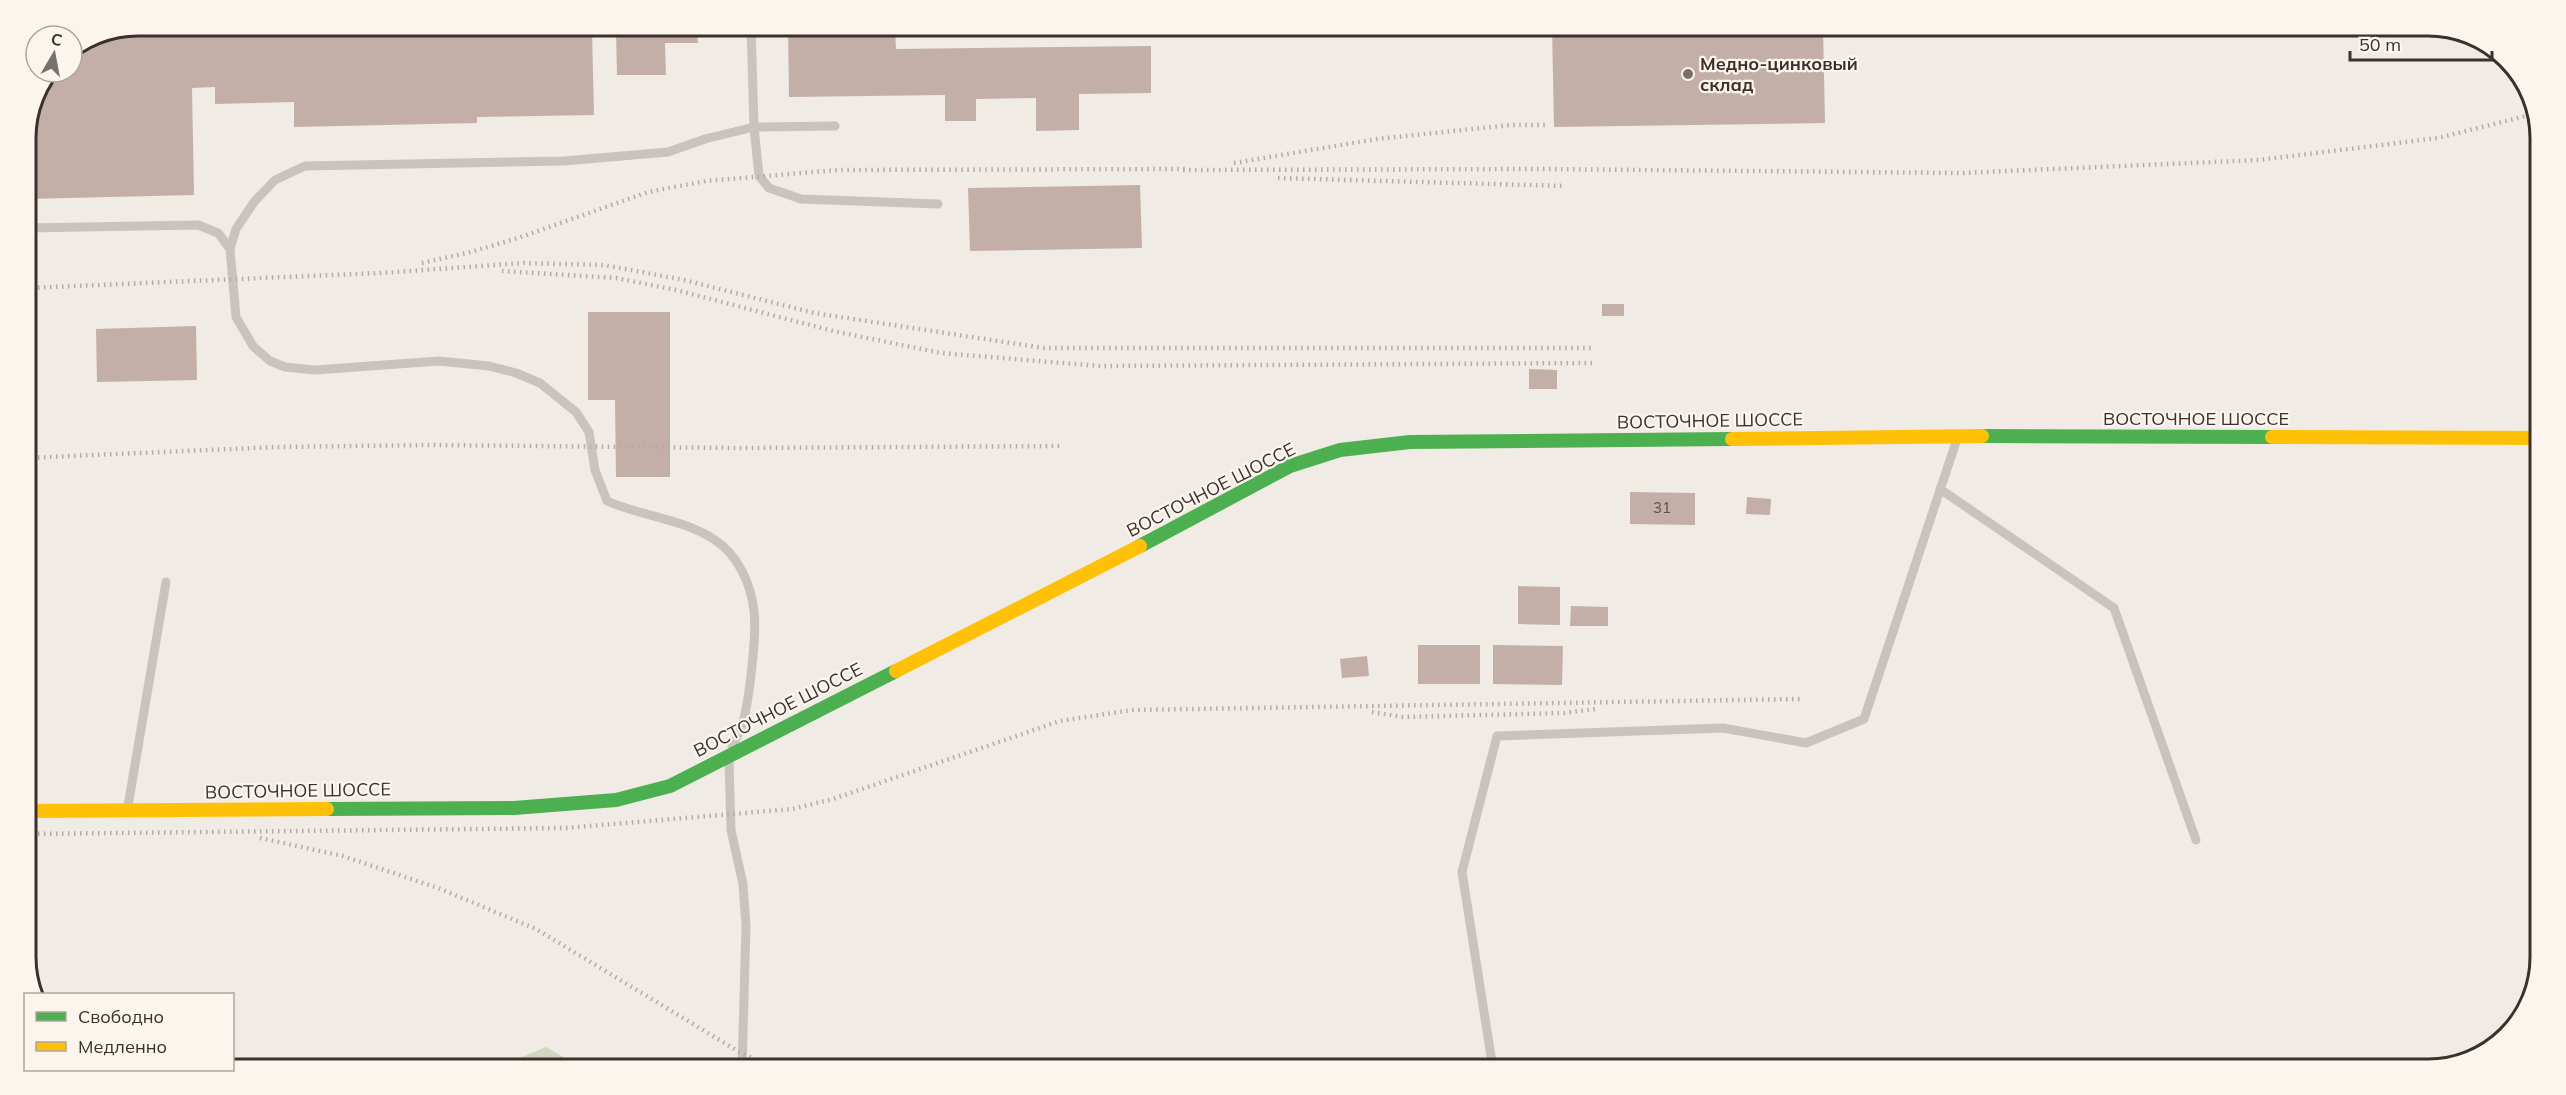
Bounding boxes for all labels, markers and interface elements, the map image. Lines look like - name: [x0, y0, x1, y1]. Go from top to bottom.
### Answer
- north arrow: [24, 24, 84, 84]
- scale bar: [2350, 24, 2492, 62]
- text: С: [49, 28, 64, 50]
- text: 50 m: [2359, 33, 2401, 56]
- place label: Медно-цинковый склад: [1700, 52, 1858, 96]
- marker: Медно-цинковый склад: [1681, 67, 1695, 81]
- street label: ВОСТОЧНОЕ ШОССЕ: [1617, 407, 1803, 434]
- street label: ВОСТОЧНОЕ ШОССЕ: [2103, 407, 2289, 430]
- street label: ВОСТОЧНОЕ ШОССЕ: [1123, 437, 1299, 542]
- house number: 31: [1653, 498, 1671, 517]
- street label: ВОСТОЧНОЕ ШОССЕ: [690, 657, 866, 762]
- street label: ВОСТОЧНОЕ ШОССЕ: [205, 777, 391, 804]
- legend: [24, 993, 234, 1071]
- text: Свободно: [78, 1005, 164, 1028]
- text: Медленно: [78, 1035, 167, 1058]

